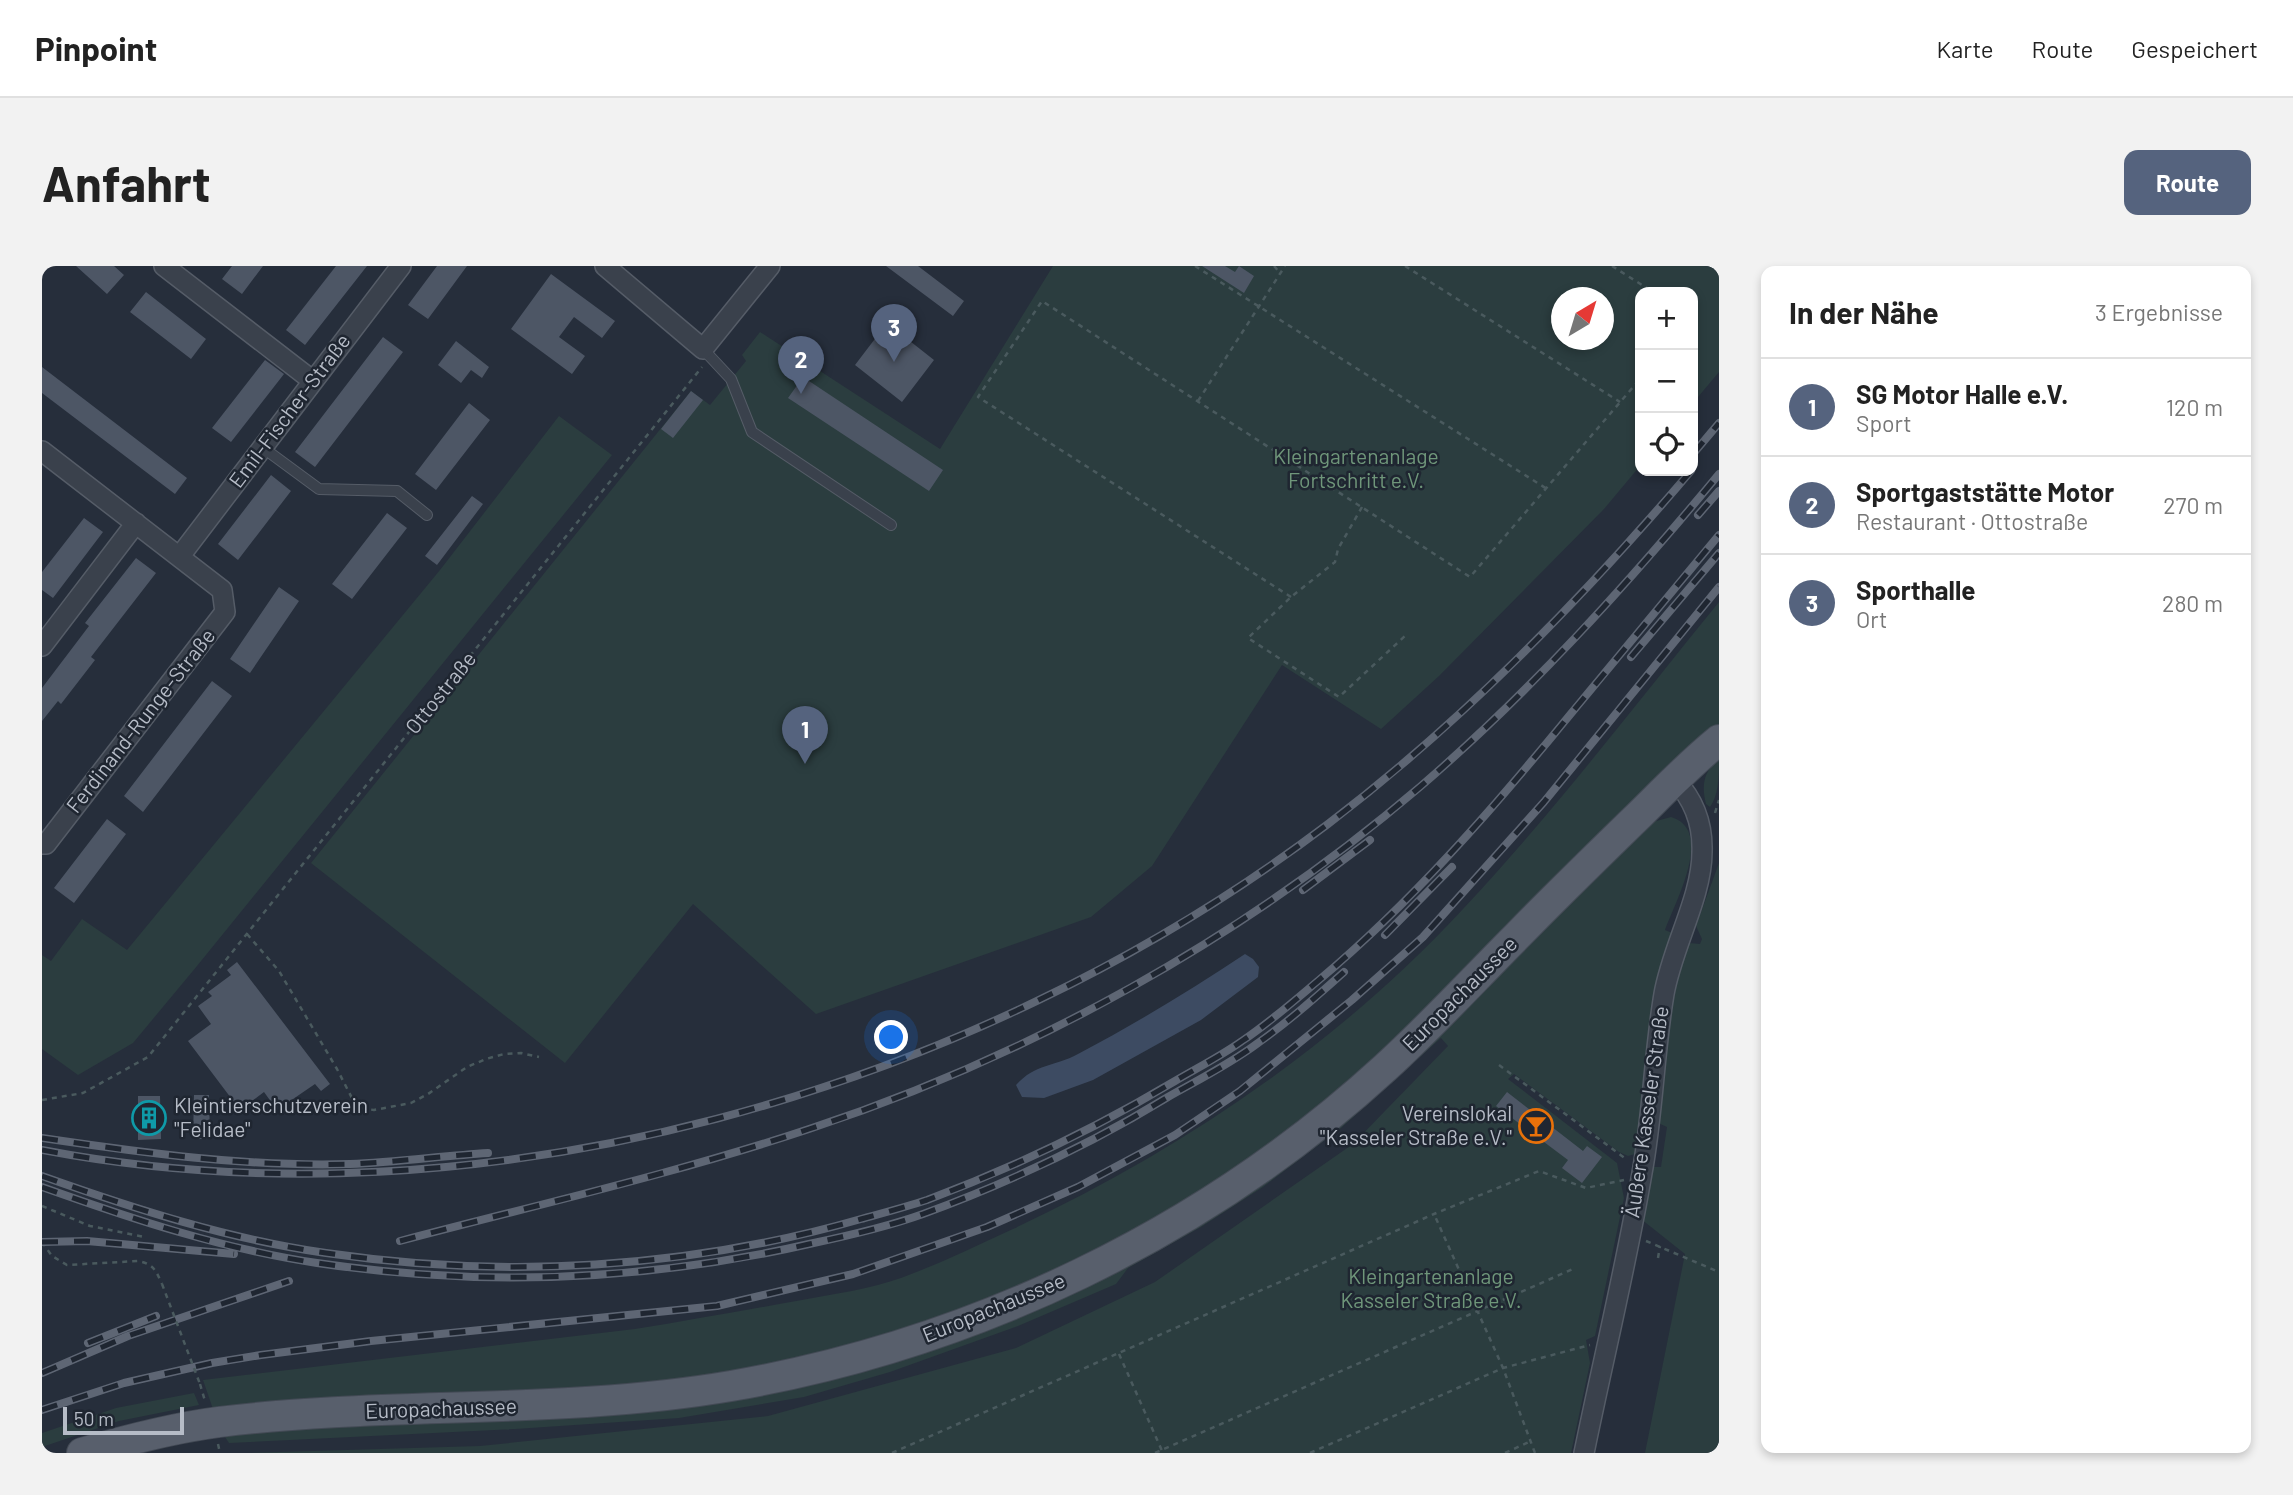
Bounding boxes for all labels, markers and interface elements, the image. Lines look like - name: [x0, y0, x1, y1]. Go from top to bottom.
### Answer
- text: Pinpoint: [35, 28, 157, 68]
- text: Karte: [1936, 34, 1994, 63]
- text: Route: [2032, 34, 2093, 63]
- text: Gespeichert: [2131, 34, 2258, 63]
- button: Route: [2124, 150, 2251, 215]
- text: Anfahrt: [42, 153, 211, 212]
- north arrow: [1551, 287, 1614, 350]
- map controls: [1635, 287, 1698, 476]
- button: +: [1635, 287, 1698, 350]
- text: In der Nähe: [1789, 294, 1939, 330]
- text: 3 Ergebnisse: [2095, 298, 2223, 326]
- pin: 3: [871, 304, 917, 362]
- street label: Emil-Fischer-Straße: [223, 328, 355, 492]
- pin: 2: [778, 336, 824, 394]
- button: −: [1635, 350, 1698, 413]
- text: SG Motor Halle e.V.: [1856, 378, 2068, 409]
- text: 1: [1808, 393, 1816, 421]
- text: 120 m: [2166, 393, 2223, 421]
- text: Sport: [1856, 409, 1912, 437]
- button: locate: [1635, 413, 1698, 476]
- park label: Kleingartenanlage Fortschritt e.V.: [1273, 443, 1439, 492]
- text: Sportgaststätte Motor: [1856, 476, 2114, 507]
- text: 2: [1806, 491, 1818, 519]
- text: 270 m: [2163, 491, 2223, 519]
- text: Restaurant · Ottostraße: [1856, 507, 2088, 535]
- text: Sporthalle: [1856, 574, 1975, 605]
- text: 3: [1806, 589, 1818, 617]
- text: 280 m: [2162, 589, 2223, 617]
- text: Ort: [1856, 605, 1887, 633]
- street label: Ferdinand-Runge-Straße: [60, 623, 220, 817]
- street label: Ottostraße: [399, 646, 481, 738]
- pin: 1: [782, 706, 828, 764]
- street label: Europachaussee: [1396, 930, 1521, 1055]
- street label: Äußere Kasseler Straße: [1618, 1004, 1673, 1219]
- your location: [874, 1020, 908, 1054]
- place label: Kleintierschutzverein "Felidae": [174, 1092, 368, 1141]
- building icon: Kleintierschutzverein "Felidae": [130, 1099, 168, 1137]
- place label: Vereinslokal "Kasseler Straße e.V.": [1320, 1100, 1512, 1149]
- bar icon: Vereinslokal "Kasseler Straße e.V.": [1517, 1107, 1555, 1145]
- park label: Kleingartenanlage Kasseler Straße e.V.: [1340, 1263, 1522, 1312]
- street label: Europachaussee: [918, 1267, 1068, 1347]
- street label: Europachaussee: [365, 1392, 517, 1423]
- scale bar: [63, 1404, 184, 1436]
- text: 50 m: [74, 1407, 114, 1430]

